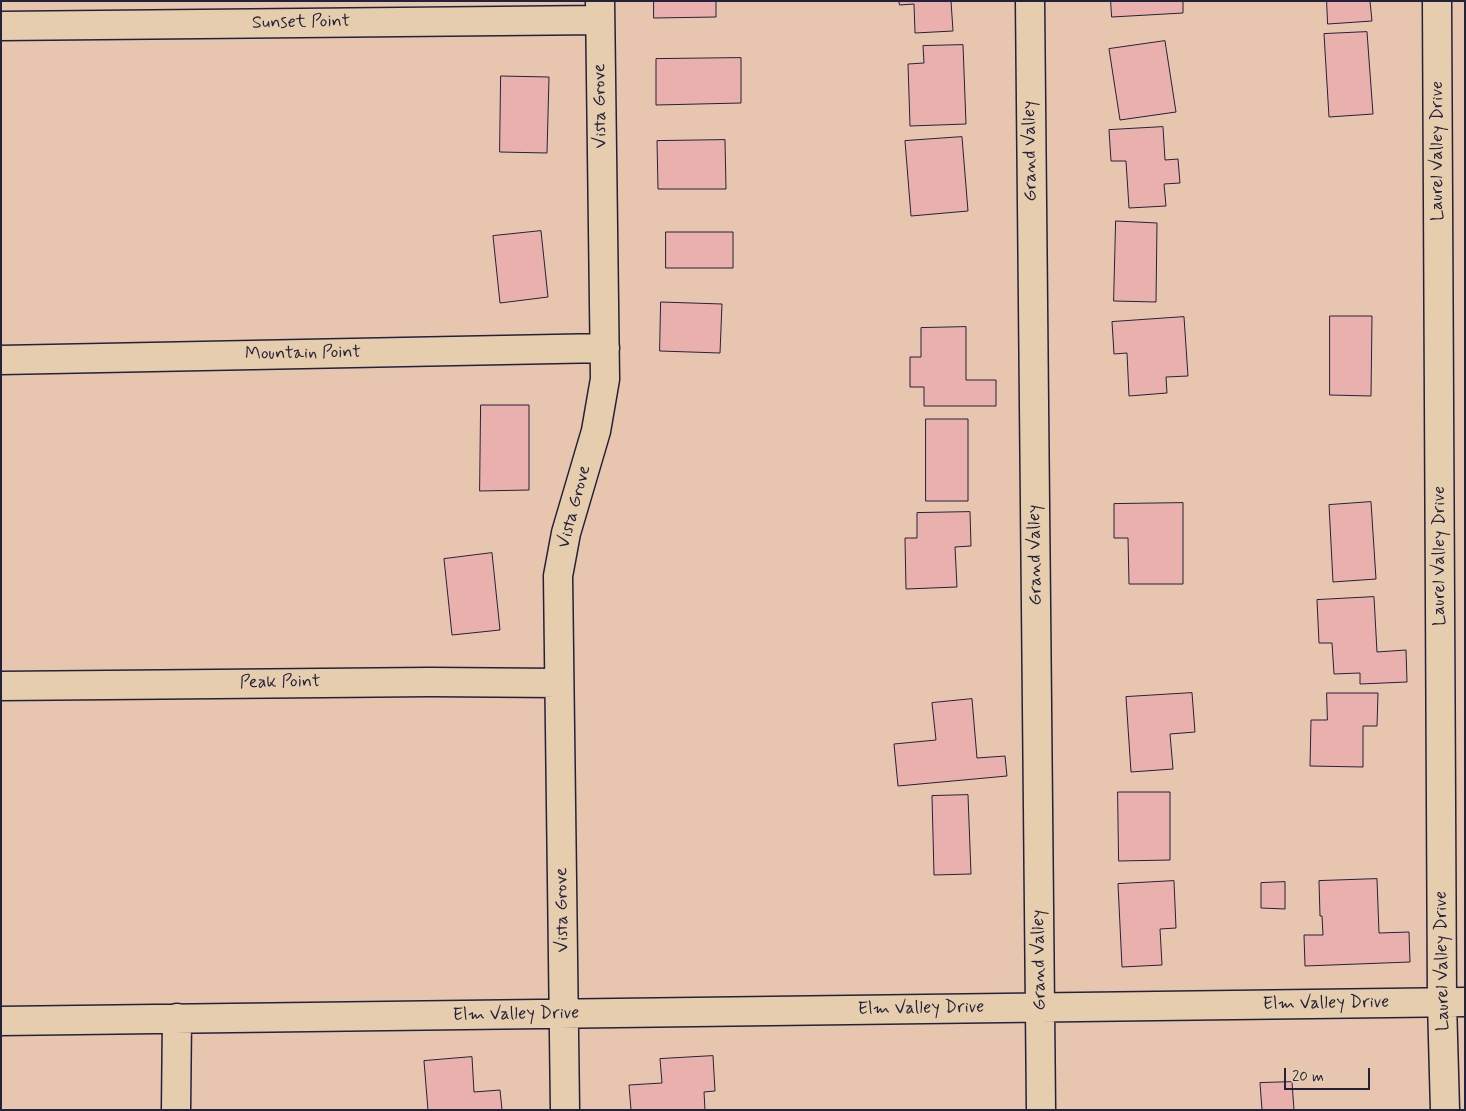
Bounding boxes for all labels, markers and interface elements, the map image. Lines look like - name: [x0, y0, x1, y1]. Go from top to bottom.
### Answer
- street label: Sunset Point: [252, 11, 350, 35]
- street label: Vista Grove: [589, 63, 613, 149]
- street label: Laurel Valley Drive: [1427, 81, 1449, 221]
- street label: Grand Valley: [1019, 100, 1043, 202]
- street label: Mountain Point: [245, 342, 361, 366]
- street label: Vista Grove: [554, 463, 596, 551]
- street label: Laurel Valley Drive: [1429, 486, 1451, 626]
- street label: Grand Valley: [1024, 504, 1048, 606]
- street label: Peak Point: [239, 671, 321, 695]
- street label: Vista Grove: [551, 867, 575, 953]
- street label: Laurel Valley Drive: [1431, 891, 1455, 1031]
- street label: Grand Valley: [1028, 909, 1052, 1011]
- street label: Elm Valley Drive: [1262, 992, 1390, 1016]
- street label: Elm Valley Drive: [857, 997, 985, 1021]
- street label: Elm Valley Drive: [452, 1003, 580, 1027]
- scale bar: [1286, 1058, 1372, 1090]
- text: 20 m: [1292, 1067, 1324, 1087]

